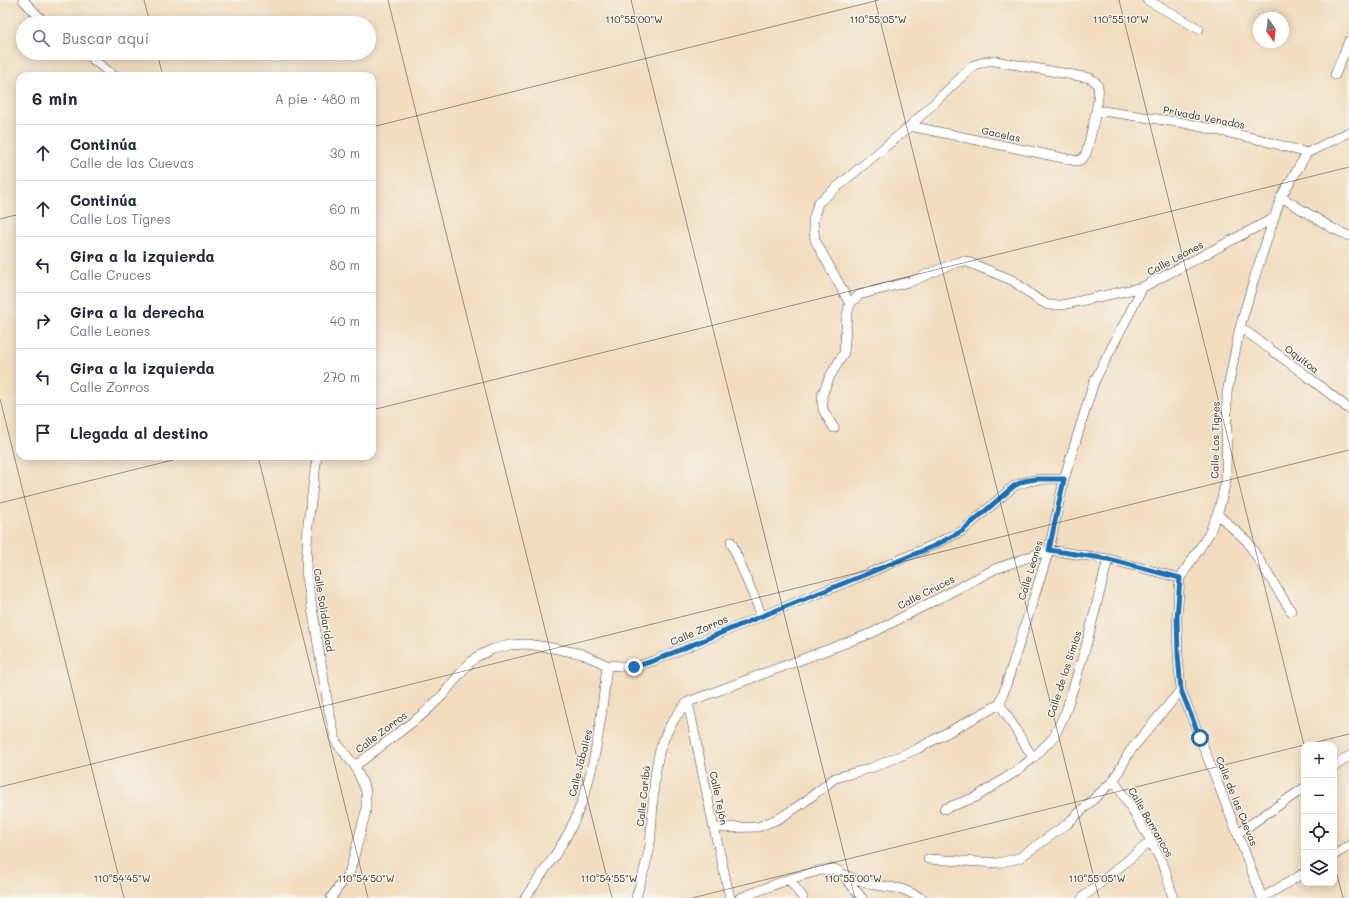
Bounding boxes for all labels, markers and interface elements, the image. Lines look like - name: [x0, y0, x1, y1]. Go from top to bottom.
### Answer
- text: 110°55'00"W: [605, 12, 663, 26]
- text: 110°55'05"W: [849, 12, 907, 26]
- text: 110°55'10"W: [1093, 12, 1149, 26]
- north arrow: [1253, 12, 1289, 48]
- search box: [16, 16, 376, 60]
- icon: search: [30, 27, 52, 49]
- text: Buscar aquí: [62, 28, 149, 48]
- text: 6 min: [32, 87, 77, 109]
- text: A pie · 480 m: [275, 90, 360, 107]
- street label: Privada Venados: [1162, 102, 1246, 132]
- street label: Gacelas: [980, 123, 1022, 145]
- text: Continúa: [70, 134, 137, 154]
- icon: ahead: [32, 142, 54, 164]
- text: 30 m: [330, 144, 360, 161]
- text: Calle de las Cuevas: [70, 154, 194, 171]
- text: Continúa: [70, 190, 137, 210]
- icon: ahead: [32, 198, 54, 220]
- text: 60 m: [330, 200, 360, 217]
- text: Calle Los Tigres: [70, 210, 171, 227]
- street label: Calle Leones: [1144, 237, 1206, 279]
- text: Gira a la izquierda: [70, 246, 215, 266]
- icon: left: [32, 254, 54, 276]
- text: 80 m: [330, 256, 360, 273]
- text: Calle Cruces: [70, 266, 151, 283]
- text: Gira a la derecha: [70, 302, 204, 322]
- icon: right: [32, 310, 54, 332]
- text: 40 m: [330, 312, 360, 329]
- text: Calle Leones: [70, 322, 150, 339]
- street label: Oquitoa: [1282, 342, 1322, 376]
- text: Gira a la izquierda: [70, 358, 215, 378]
- icon: left: [32, 366, 54, 388]
- text: 270 m: [323, 368, 360, 385]
- text: Calle Zorros: [70, 378, 150, 395]
- street label: Calle Los Tigres: [1207, 401, 1223, 479]
- icon: arrive: [32, 422, 54, 444]
- text: Llegada al destino: [70, 423, 208, 443]
- street label: Calle Leones: [1014, 538, 1046, 602]
- street label: Calle Solidaridad: [310, 567, 338, 653]
- street label: Calle Cruces: [895, 572, 957, 612]
- street label: Calle Zorros: [668, 612, 730, 648]
- street label: Calle de los Simios: [1043, 629, 1085, 719]
- route end: [625, 658, 643, 676]
- street label: Calle Zorros: [352, 708, 410, 756]
- street label: Calle Jabalies: [565, 728, 595, 798]
- route start: [1191, 729, 1209, 747]
- map controls: [1301, 742, 1337, 886]
- button: +: [1301, 742, 1337, 778]
- street label: Calle de las Cuevas: [1213, 754, 1261, 848]
- street label: Calle Caribú: [633, 765, 653, 827]
- street label: Calle Tejón: [707, 770, 731, 826]
- button: −: [1301, 778, 1337, 814]
- street label: Calle Barrancos: [1125, 784, 1177, 860]
- button: locate: [1301, 814, 1337, 850]
- button: layers: [1301, 850, 1337, 886]
- text: 110°54'45"W: [94, 871, 151, 885]
- text: 110°54'50"W: [337, 871, 395, 885]
- text: 110°54'55"W: [581, 871, 638, 885]
- text: 110°55'00"W: [824, 871, 882, 885]
- text: 110°55'05"W: [1068, 871, 1126, 885]

